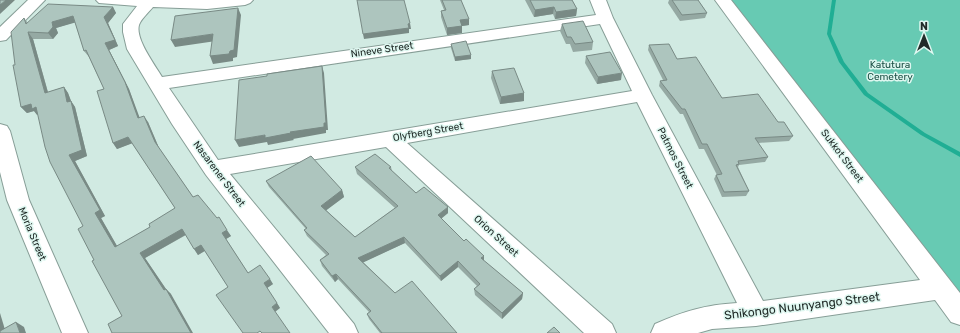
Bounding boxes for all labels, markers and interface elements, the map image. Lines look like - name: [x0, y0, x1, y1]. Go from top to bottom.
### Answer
- north arrow: [904, 16, 944, 56]
- text: N: [920, 20, 928, 33]
- street label: Nineve Street: [350, 40, 414, 60]
- park label: Katutura Cemetery: [867, 59, 913, 83]
- street label: Olyfberg Street: [392, 120, 464, 144]
- street label: Patmos Street: [654, 126, 696, 191]
- street label: Sukkot Street: [818, 127, 866, 185]
- street label: Nasarener Street: [190, 139, 248, 209]
- street label: Moria Street: [15, 206, 49, 263]
- street label: Orion Street: [471, 213, 521, 259]
- street label: Shikongo Nuunyango Street: [723, 289, 881, 322]

